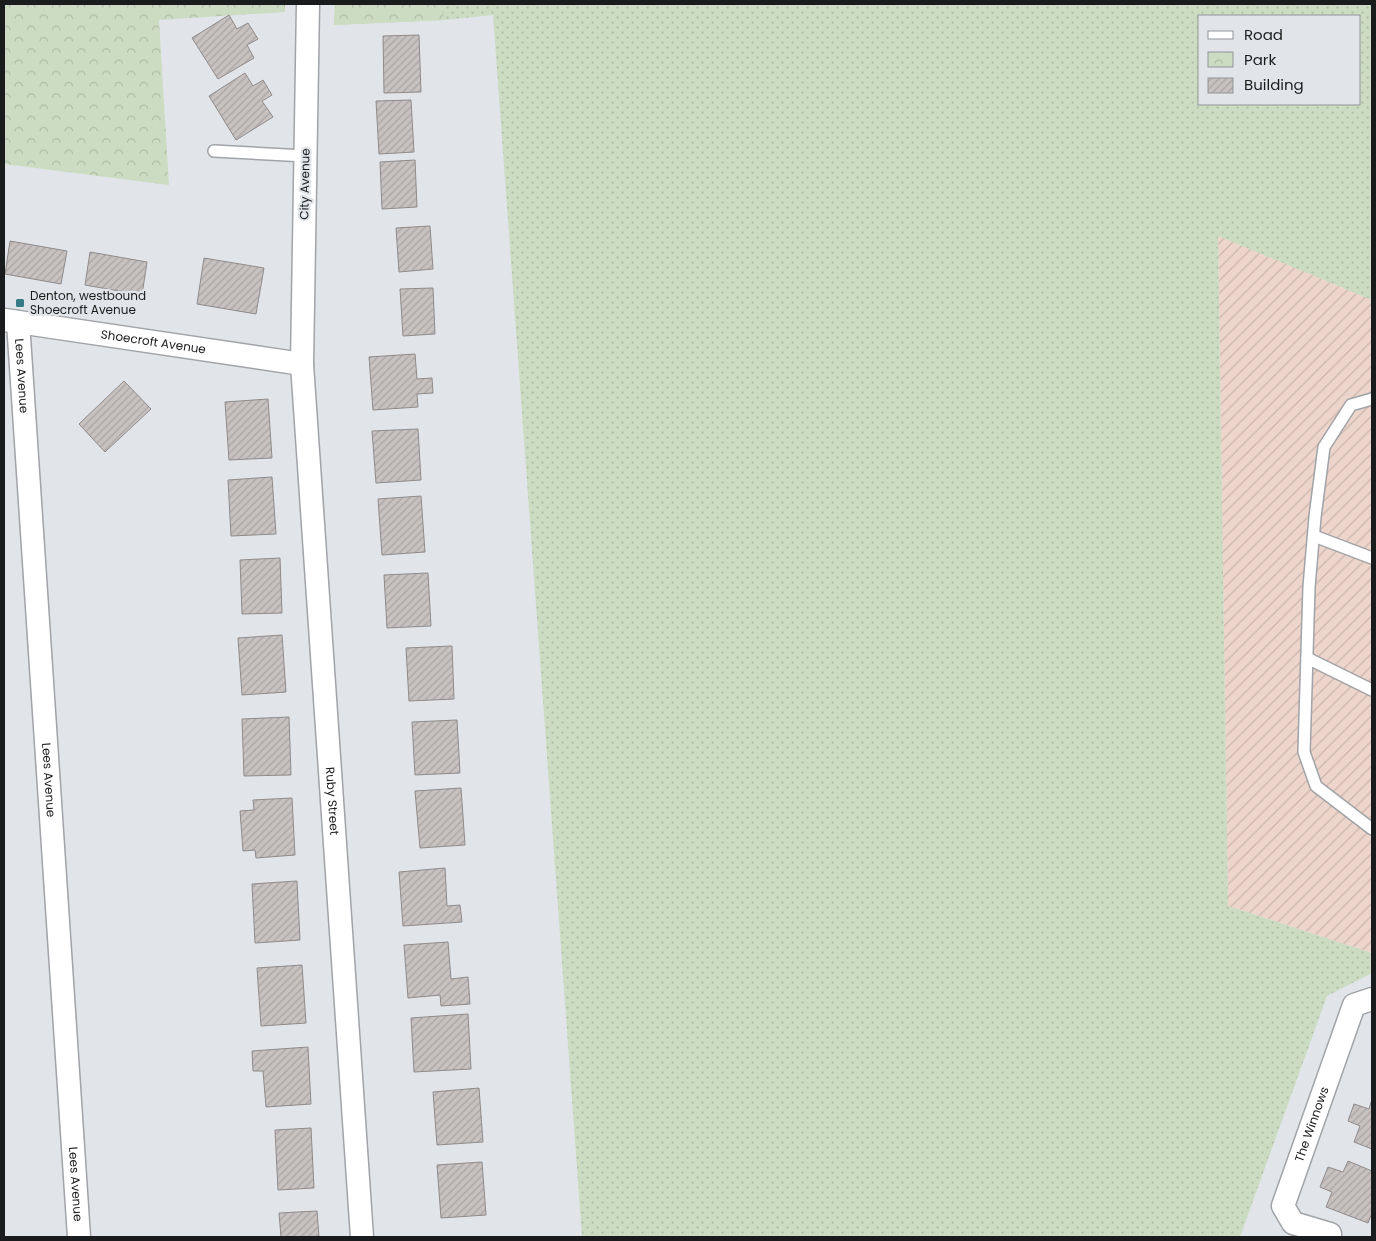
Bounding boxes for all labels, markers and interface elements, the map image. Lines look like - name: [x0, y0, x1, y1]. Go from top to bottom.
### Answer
- legend: [1198, 15, 1361, 105]
- text: Road: [1244, 24, 1283, 45]
- text: Park: [1244, 49, 1276, 70]
- text: Building: [1244, 74, 1304, 95]
- street label: City Avenue: [295, 148, 314, 220]
- place label: Denton, westbound Shoecroft Avenue: [30, 287, 146, 318]
- marker: Denton, westbound Shoecroft Avenue: [14, 297, 26, 309]
- street label: Shoecroft Avenue: [100, 325, 207, 358]
- street label: Lees Avenue: [11, 338, 33, 414]
- street label: Lees Avenue: [38, 742, 60, 818]
- street label: Ruby Street: [322, 766, 343, 836]
- street label: The Winnows: [1290, 1084, 1333, 1164]
- street label: Lees Avenue: [65, 1146, 87, 1222]

